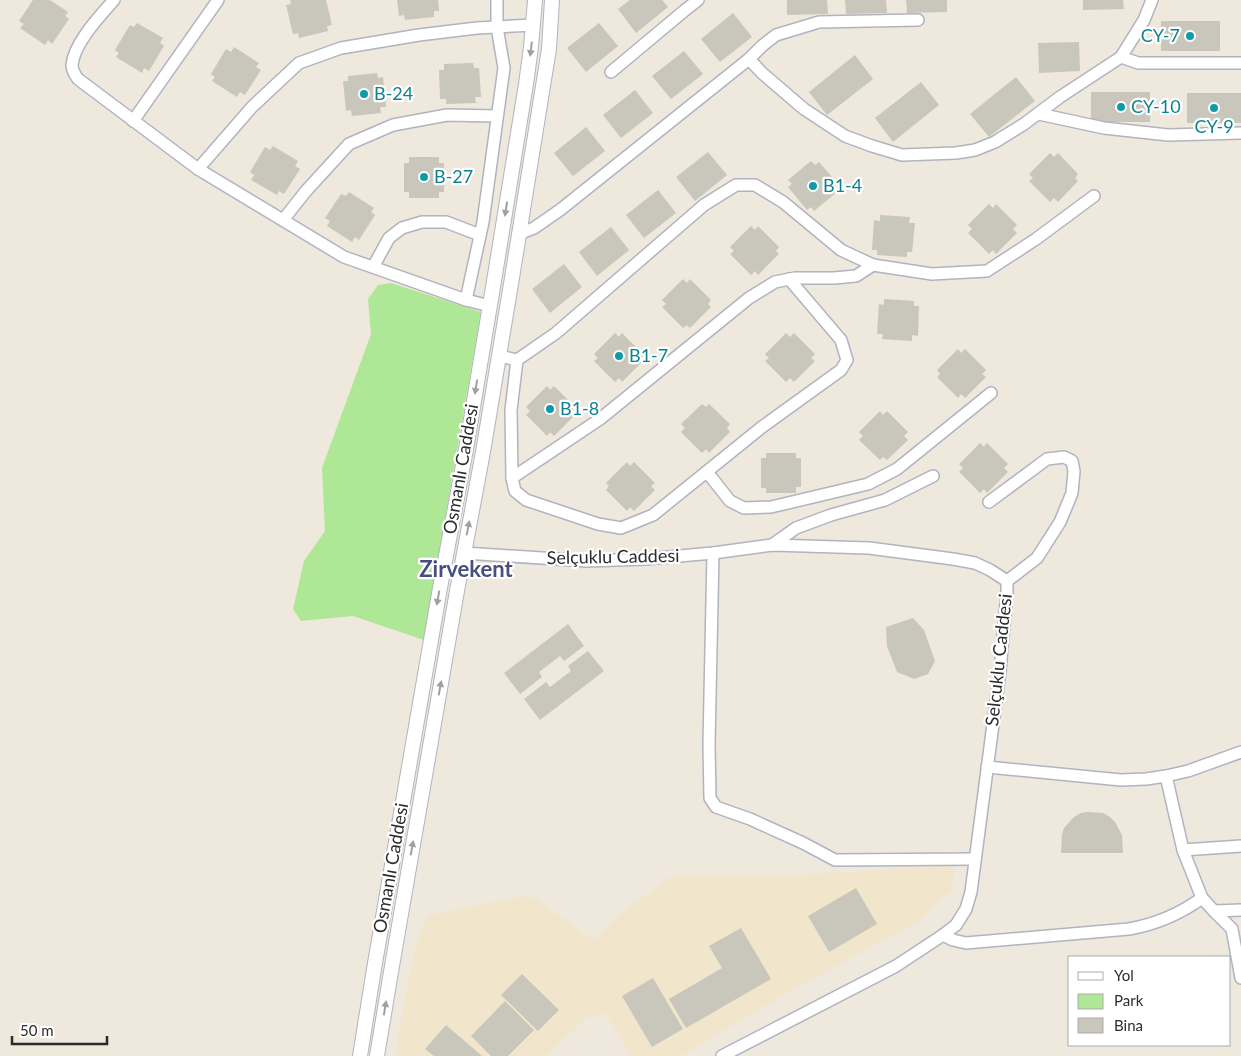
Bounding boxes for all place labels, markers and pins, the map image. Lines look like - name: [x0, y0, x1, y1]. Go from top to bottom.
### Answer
- place label: CY-7: [1141, 24, 1180, 46]
- marker: CY-7: [1184, 30, 1196, 42]
- place label: B-24: [374, 82, 413, 104]
- marker: B-24: [358, 88, 370, 100]
- place label: CY-10: [1131, 95, 1181, 117]
- marker: CY-10: [1115, 101, 1127, 113]
- marker: CY-9: [1208, 102, 1220, 114]
- place label: CY-9: [1194, 115, 1234, 137]
- place label: B-27: [434, 165, 473, 187]
- marker: B-27: [418, 171, 430, 183]
- place label: B1-4: [823, 174, 862, 196]
- marker: B1-4: [807, 180, 819, 192]
- place label: B1-7: [629, 344, 668, 366]
- marker: B1-7: [613, 350, 625, 362]
- place label: B1-8: [560, 397, 599, 419]
- marker: B1-8: [544, 403, 556, 415]

